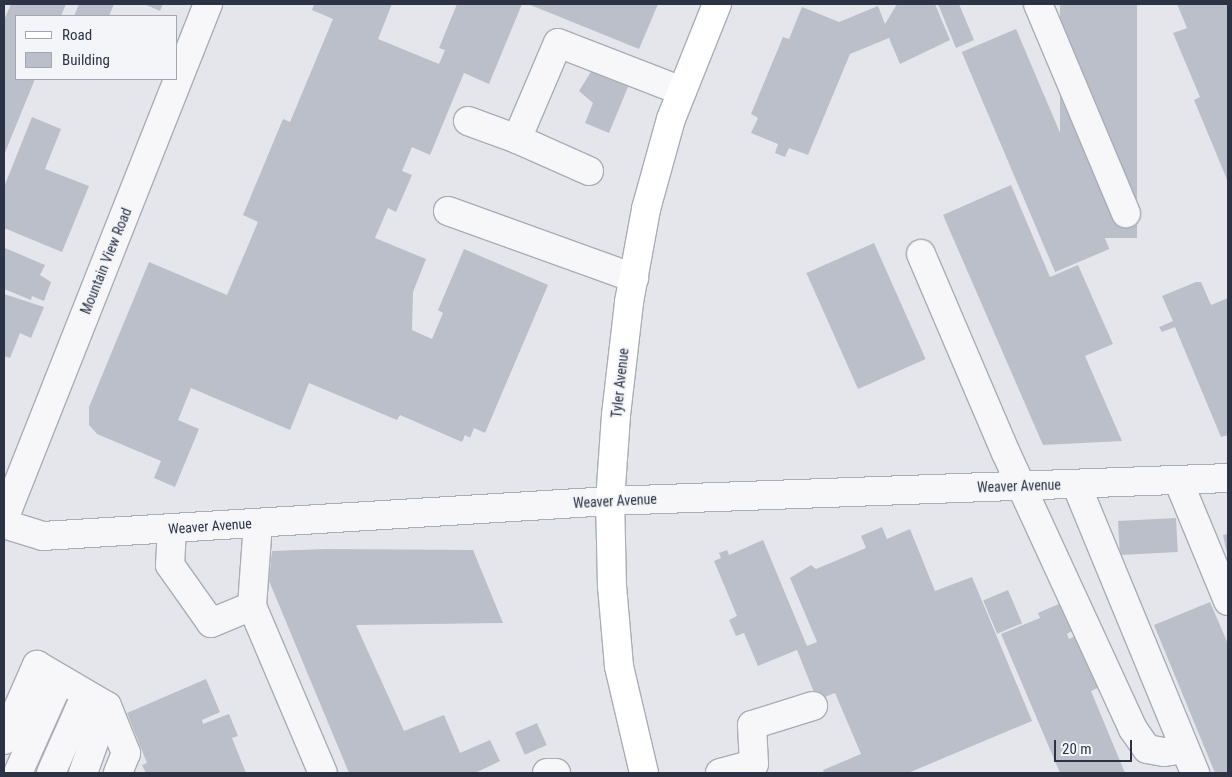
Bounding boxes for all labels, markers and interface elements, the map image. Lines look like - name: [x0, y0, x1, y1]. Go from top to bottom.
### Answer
- legend: [15, 15, 178, 80]
- text: Road: [62, 26, 92, 44]
- text: Building: [62, 51, 110, 69]
- street label: Mountain View Road: [77, 205, 135, 317]
- street label: Tyler Avenue: [608, 347, 632, 419]
- street label: Weaver Avenue: [977, 476, 1061, 496]
- street label: Weaver Avenue: [573, 490, 657, 512]
- street label: Weaver Avenue: [168, 515, 252, 537]
- scale bar: [1057, 730, 1134, 762]
- text: 20 m: [1062, 740, 1092, 758]

